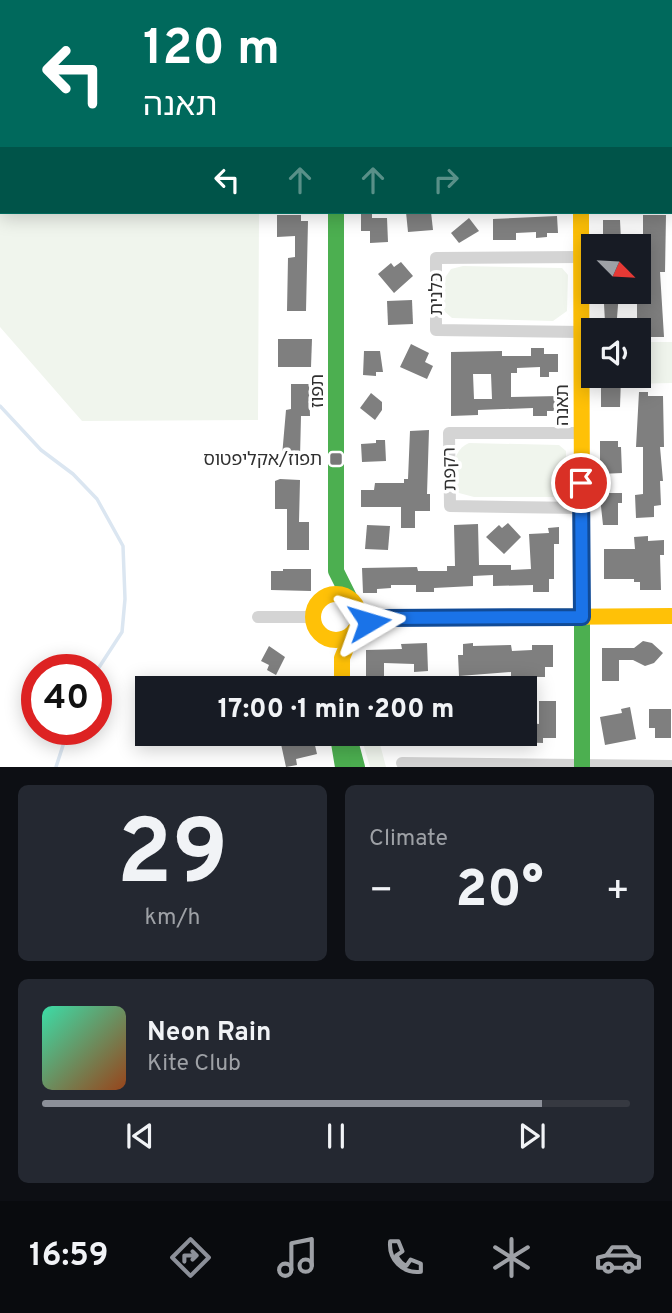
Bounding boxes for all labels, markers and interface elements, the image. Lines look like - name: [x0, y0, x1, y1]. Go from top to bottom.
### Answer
- text: 120 m: [143, 20, 280, 82]
- icon: left: [28, 28, 119, 119]
- text: תאנה: [143, 87, 217, 127]
- icon: left: [208, 161, 246, 199]
- icon: ahead: [281, 161, 319, 199]
- icon: ahead: [354, 161, 392, 199]
- icon: right: [427, 161, 465, 199]
- north arrow: [581, 234, 651, 304]
- map controls: [581, 234, 651, 388]
- street label: כלנית: [426, 273, 449, 315]
- button: sound: [581, 318, 651, 388]
- street label: תפוז: [307, 374, 330, 408]
- street label: תאנה: [552, 384, 575, 426]
- street label: רקפת: [439, 447, 462, 491]
- place label: תפוז/אקליפטוס: [203, 449, 322, 472]
- marker: תפוז/אקליפטוס: [328, 451, 344, 467]
- pin: [551, 453, 611, 513]
- icon: arrive: [562, 464, 600, 502]
- position arrow: [332, 585, 406, 659]
- speed limit sign: 40: [21, 654, 112, 745]
- text: 17:00 · 1 min · 200 m: [218, 694, 454, 727]
- text: 29: [117, 801, 228, 916]
- text: Climate: [369, 825, 448, 854]
- text: 20°: [455, 859, 544, 925]
- text: −: [369, 868, 394, 917]
- text: +: [605, 868, 630, 917]
- text: km/h: [145, 904, 200, 933]
- text: Neon Rain: [147, 1017, 272, 1050]
- text: Kite Club: [147, 1050, 241, 1079]
- icon: previous: [121, 1117, 159, 1155]
- icon: pause: [317, 1117, 355, 1155]
- icon: next: [513, 1117, 551, 1155]
- icon: directions: [166, 1233, 215, 1282]
- icon: music: [273, 1233, 322, 1282]
- icon: phone: [380, 1233, 429, 1282]
- icon: climate: [487, 1233, 536, 1282]
- icon: car: [594, 1233, 643, 1282]
- text: 16:59: [29, 1237, 108, 1277]

